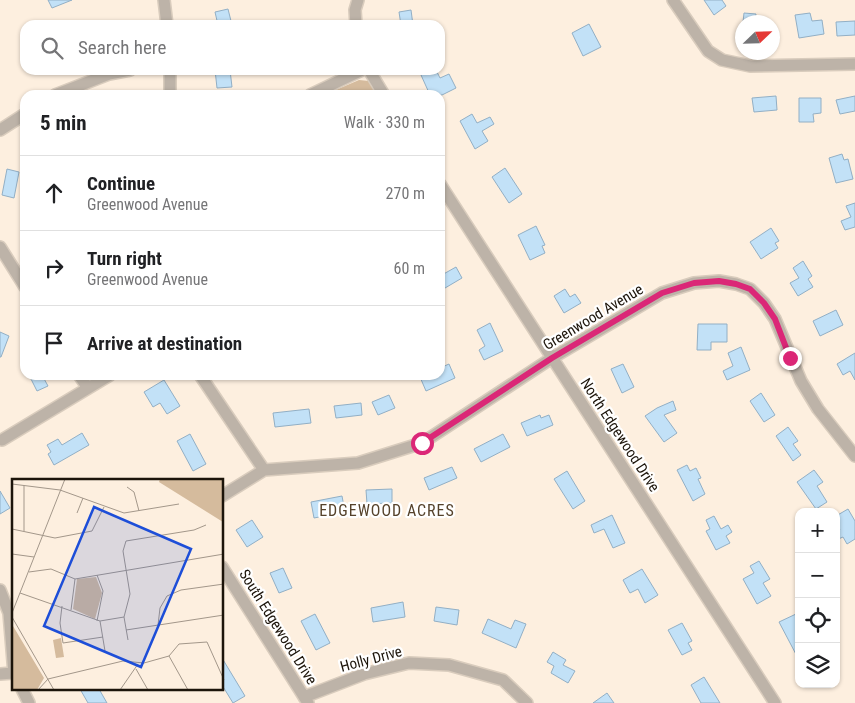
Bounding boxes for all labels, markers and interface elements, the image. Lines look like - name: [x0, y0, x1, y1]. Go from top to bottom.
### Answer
- north arrow: [735, 15, 780, 60]
- search box: [20, 20, 445, 75]
- icon: search: [38, 34, 66, 62]
- text: Search here: [78, 36, 166, 59]
- text: 5 min: [40, 111, 87, 135]
- text: Walk · 330 m: [344, 113, 425, 132]
- text: Continue: [87, 172, 155, 195]
- icon: ahead: [40, 179, 68, 207]
- text: 270 m: [386, 184, 425, 203]
- text: Greenwood Avenue: [87, 195, 208, 214]
- text: Turn right: [87, 247, 162, 270]
- icon: right: [40, 254, 68, 282]
- text: 60 m: [393, 259, 425, 278]
- text: Greenwood Avenue: [87, 270, 208, 289]
- street label: Greenwood Avenue: [540, 280, 646, 354]
- icon: arrive: [40, 329, 68, 357]
- text: Arrive at destination: [87, 332, 242, 355]
- route end: [779, 347, 802, 370]
- street label: North Edgewood Drive: [577, 375, 663, 495]
- route start: [411, 432, 434, 455]
- inset map: [12, 479, 224, 690]
- district label: EDGEWOOD ACRES: [319, 501, 455, 520]
- map controls: [795, 508, 840, 688]
- button: +: [795, 508, 840, 553]
- button: −: [795, 553, 840, 598]
- street label: South Edgewood Drive: [235, 566, 321, 688]
- button: locate: [795, 598, 840, 643]
- street label: Holly Drive: [338, 642, 404, 676]
- button: layers: [795, 643, 840, 688]

